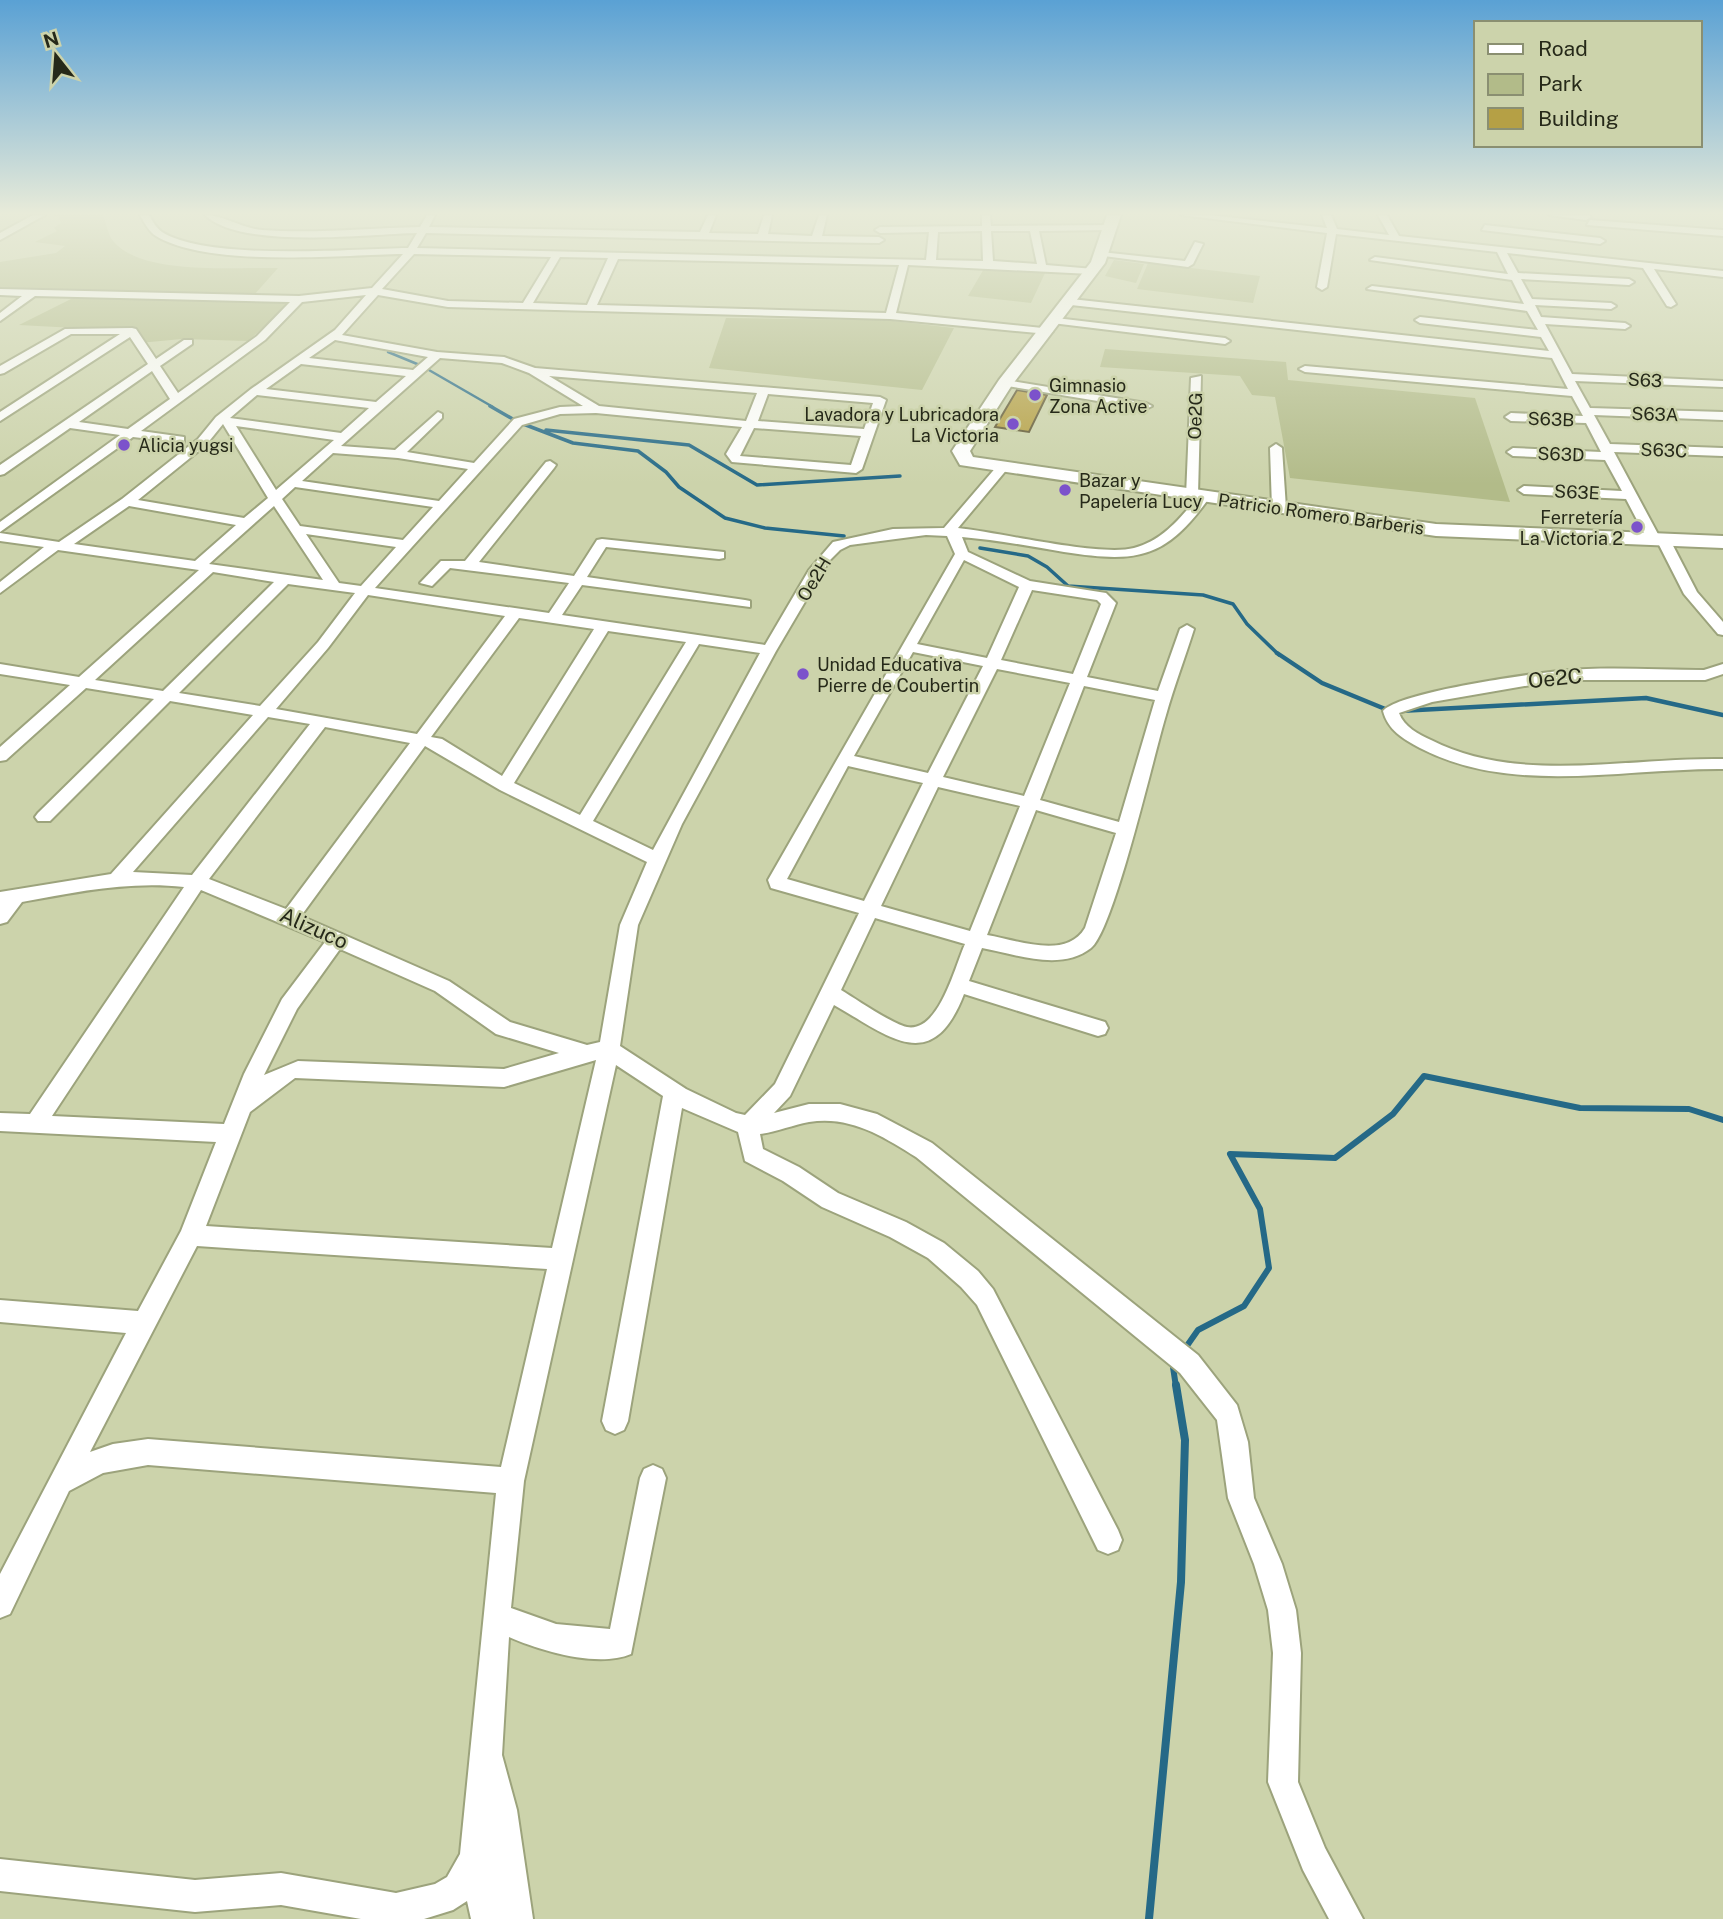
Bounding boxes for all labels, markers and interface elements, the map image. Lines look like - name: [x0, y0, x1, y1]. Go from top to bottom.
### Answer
- north arrow: [21, 21, 91, 91]
- legend: [1474, 21, 1702, 147]
- text: N: [41, 27, 61, 52]
- text: Road: [1538, 36, 1588, 61]
- text: Park: [1538, 71, 1583, 96]
- text: Building: [1538, 106, 1619, 131]
- street label: S63: [1627, 369, 1663, 391]
- place label: Gimnasio Zona Active: [1049, 375, 1148, 417]
- marker: Gimnasio Zona Active: [1027, 387, 1043, 403]
- street label: Oe2G: [1184, 392, 1206, 440]
- street label: S63A: [1631, 403, 1679, 425]
- place label: Lavadora y Lubricadora La Victoria: [804, 404, 999, 446]
- street label: S63B: [1527, 408, 1575, 430]
- marker: Lavadora y Lubricadora La Victoria: [1005, 416, 1021, 432]
- place label: Alicia yugsi: [138, 435, 233, 456]
- marker: Alicia yugsi: [116, 437, 132, 453]
- street label: S63C: [1640, 439, 1688, 461]
- street label: S63D: [1537, 443, 1585, 465]
- place label: Bazar y Papelería Lucy: [1079, 470, 1203, 512]
- street label: S63E: [1554, 480, 1600, 504]
- marker: Bazar y Papelería Lucy: [1057, 482, 1073, 498]
- street label: Patricio Romero Barberis: [1217, 489, 1425, 539]
- place label: Ferretería La Victoria 2: [1520, 507, 1623, 549]
- marker: Ferretería La Victoria 2: [1629, 519, 1645, 535]
- street label: Oe2H: [793, 553, 835, 605]
- place label: Unidad Educativa Pierre de Coubertin: [817, 654, 979, 696]
- street label: Oe2C: [1527, 663, 1583, 693]
- marker: Unidad Educativa Pierre de Coubertin: [795, 666, 811, 682]
- street label: Alizuco: [276, 902, 352, 954]

